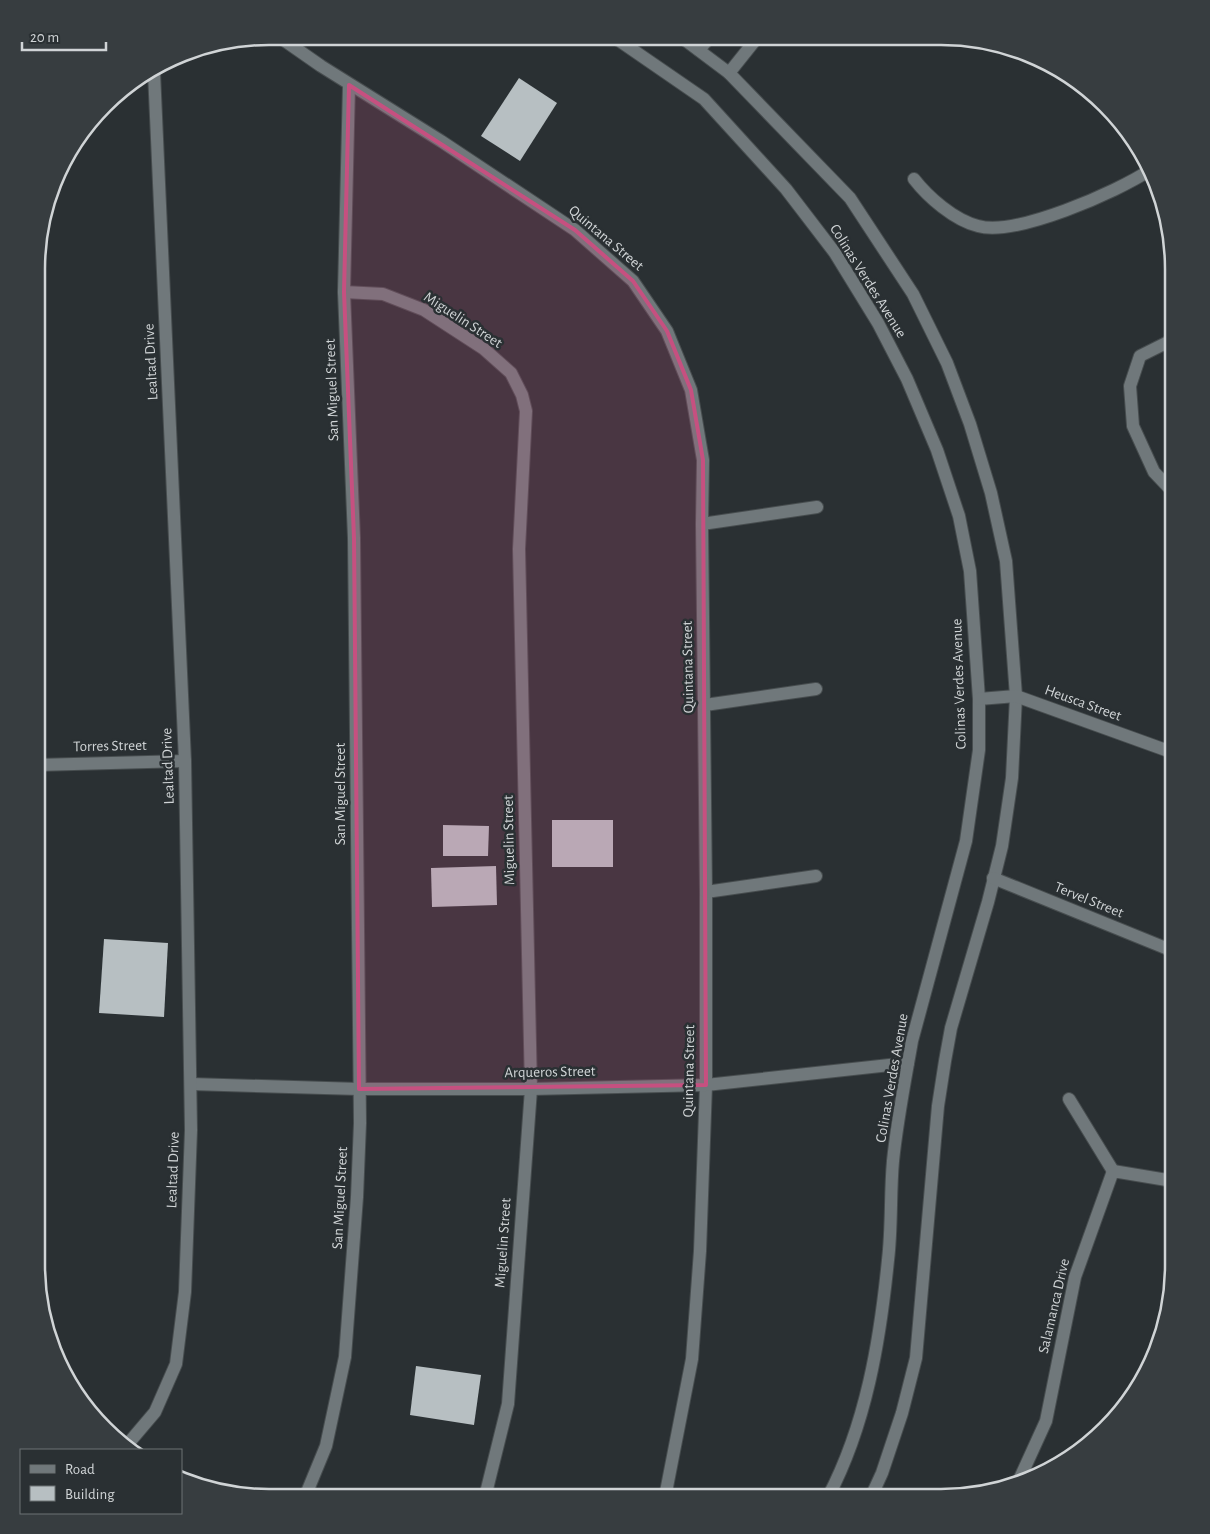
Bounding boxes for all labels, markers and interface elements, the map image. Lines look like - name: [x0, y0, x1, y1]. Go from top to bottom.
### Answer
- scale bar: [22, 20, 106, 52]
- text: 20 m: [30, 30, 59, 45]
- street label: Quintana Street: [566, 202, 646, 274]
- street label: Colinas Verdes Avenue: [827, 222, 909, 341]
- street label: Miguelin Street: [421, 289, 505, 351]
- street label: Lealtad Drive: [141, 323, 160, 401]
- street label: San Miguel Street: [323, 338, 341, 442]
- street label: Colinas Verdes Avenue: [949, 618, 969, 750]
- street label: Quintana Street: [680, 620, 696, 713]
- street label: Heusca Street: [1043, 682, 1124, 724]
- street label: Lealtad Drive: [159, 727, 177, 805]
- street label: Torres Street: [73, 738, 147, 754]
- street label: San Miguel Street: [333, 742, 348, 845]
- street label: Miguelin Street: [501, 795, 517, 885]
- street label: Tervel Street: [1052, 879, 1126, 921]
- street label: Colinas Verdes Avenue: [873, 1012, 911, 1144]
- street label: Quintana Street: [681, 1024, 697, 1117]
- street label: Arqueros Street: [504, 1064, 596, 1080]
- street label: Lealtad Drive: [164, 1131, 182, 1209]
- street label: San Miguel Street: [330, 1146, 350, 1250]
- street label: Miguelin Street: [492, 1197, 514, 1289]
- street label: Salamanca Drive: [1036, 1257, 1072, 1355]
- legend: [20, 1449, 182, 1514]
- text: Road: [65, 1462, 95, 1477]
- text: Building: [65, 1487, 115, 1502]

